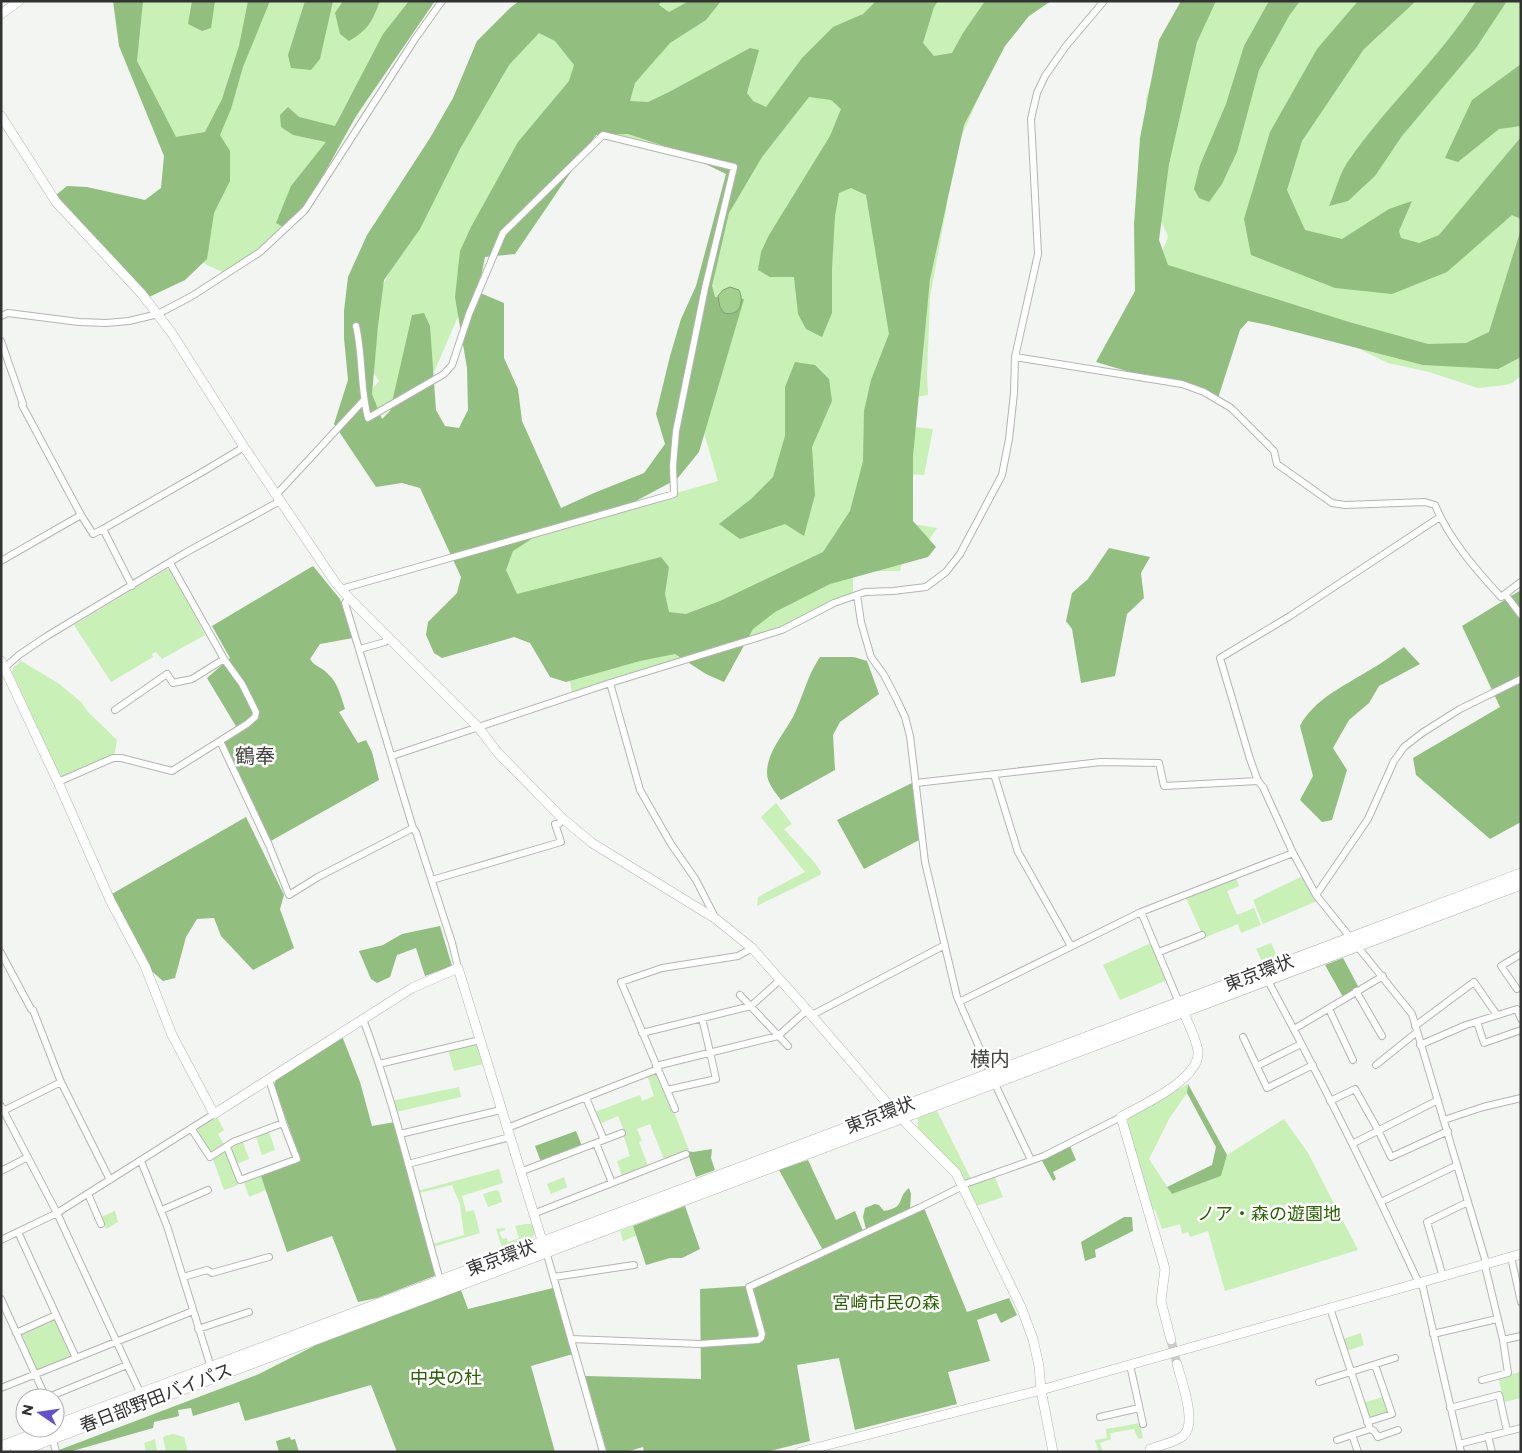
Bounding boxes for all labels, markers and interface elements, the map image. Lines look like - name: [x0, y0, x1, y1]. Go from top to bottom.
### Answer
- district label: 鶴奉: [235, 744, 275, 768]
- street label: 東京環状: [1221, 950, 1297, 996]
- district label: 横内: [970, 1047, 1010, 1071]
- street label: 東京環状: [842, 1092, 918, 1138]
- park label: ノア・森の遊園地: [1197, 1203, 1341, 1225]
- street label: 東京環状: [463, 1235, 539, 1281]
- park label: 宮崎市民の森: [832, 1292, 940, 1314]
- street label: 春日部野田バイパス: [77, 1359, 235, 1437]
- park label: 中央の杜: [410, 1367, 482, 1389]
- north arrow: [15, 1388, 65, 1438]
- text: N: [17, 1403, 37, 1418]

